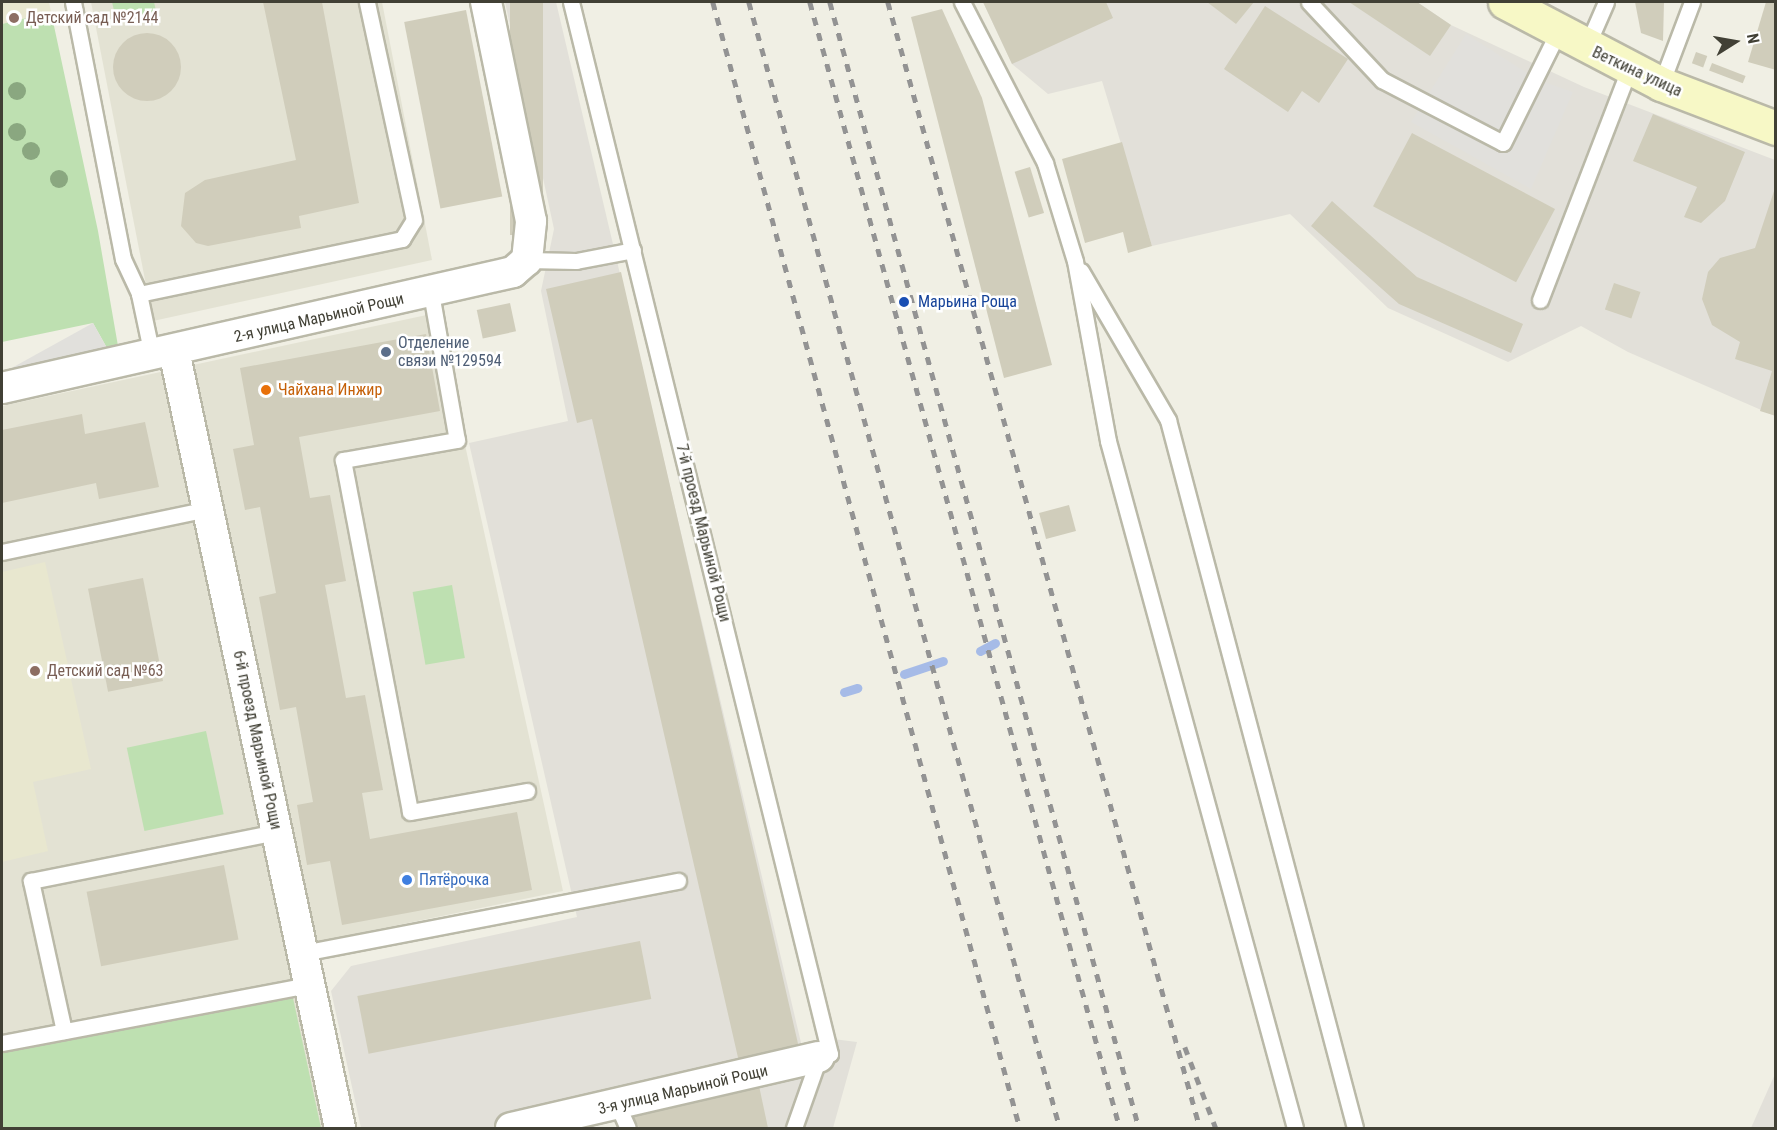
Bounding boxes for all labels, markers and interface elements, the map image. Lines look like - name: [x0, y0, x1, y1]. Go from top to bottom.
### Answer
- place label: Детский сад №2144: [26, 8, 158, 28]
- marker: Детский сад №2144: [7, 11, 21, 25]
- north arrow: [1705, 12, 1765, 72]
- text: N: [1743, 32, 1763, 45]
- street label: Веткина улица: [1589, 43, 1685, 101]
- street label: 2-я улица Марьиной Рощи: [232, 289, 406, 347]
- place label: Марьина Роща: [918, 292, 1017, 312]
- marker: Марьина Роща: [895, 293, 913, 311]
- place label: Отделение связи №129594: [398, 333, 502, 371]
- marker: Отделение связи №129594: [379, 345, 393, 359]
- place label: Чайхана Инжир: [278, 380, 382, 400]
- marker: Чайхана Инжир: [259, 383, 273, 397]
- street label: 7-й проезд Марьиной Рощи: [672, 442, 734, 624]
- street label: 6-й проезд Марьиной Рощи: [229, 649, 285, 831]
- place label: Детский сад №63: [47, 661, 163, 681]
- marker: Детский сад №63: [28, 664, 42, 678]
- place label: Пятёрочка: [419, 870, 489, 890]
- marker: Пятёрочка: [400, 873, 414, 887]
- street label: 3-я улица Марьиной Рощи: [596, 1061, 770, 1119]

